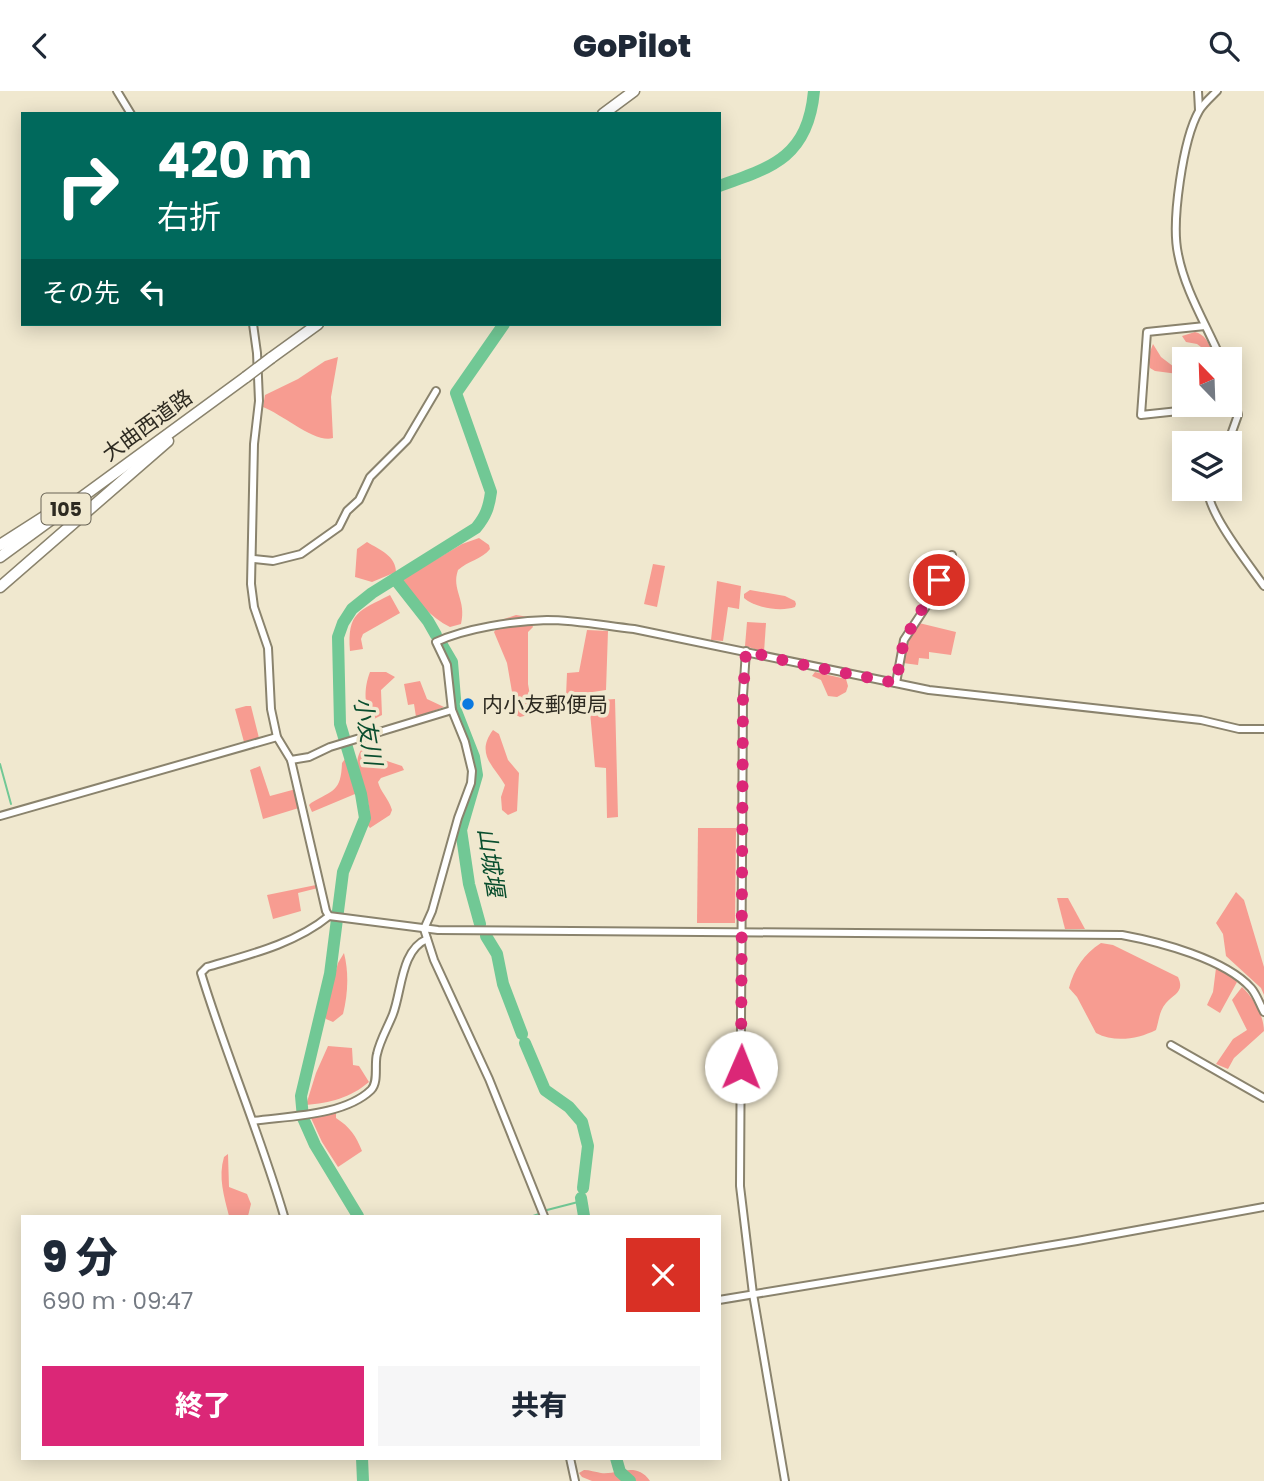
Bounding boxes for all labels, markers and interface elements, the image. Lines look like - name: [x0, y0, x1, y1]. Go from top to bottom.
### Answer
- text: GoPilot: [573, 23, 691, 68]
- icon: back: [21, 27, 59, 65]
- icon: search: [1205, 27, 1243, 65]
- text: 420 m: [157, 127, 312, 195]
- icon: right: [42, 140, 133, 231]
- text: 右折: [157, 194, 221, 239]
- icon: left: [134, 273, 172, 311]
- text: その先: [42, 275, 120, 311]
- north arrow: [1172, 347, 1242, 417]
- map controls: [1172, 347, 1242, 501]
- street label: 大曲西道路: [96, 382, 198, 468]
- button: layers: [1172, 431, 1242, 501]
- road number: 105: [42, 493, 90, 525]
- pin: [909, 550, 969, 610]
- icon: arrive: [920, 561, 958, 599]
- place label: 内小友郵便局: [482, 690, 608, 719]
- water label: 小友川: [346, 694, 390, 771]
- marker: 内小友郵便局: [460, 696, 476, 712]
- water label: 山城堰: [470, 826, 512, 902]
- position arrow: [704, 1030, 778, 1104]
- text: 9 分: [42, 1228, 117, 1287]
- button: close: [626, 1238, 700, 1312]
- text: 690 m · 09:47: [42, 1285, 193, 1317]
- button: 終了: [42, 1366, 364, 1446]
- button: 共有: [378, 1366, 700, 1446]

